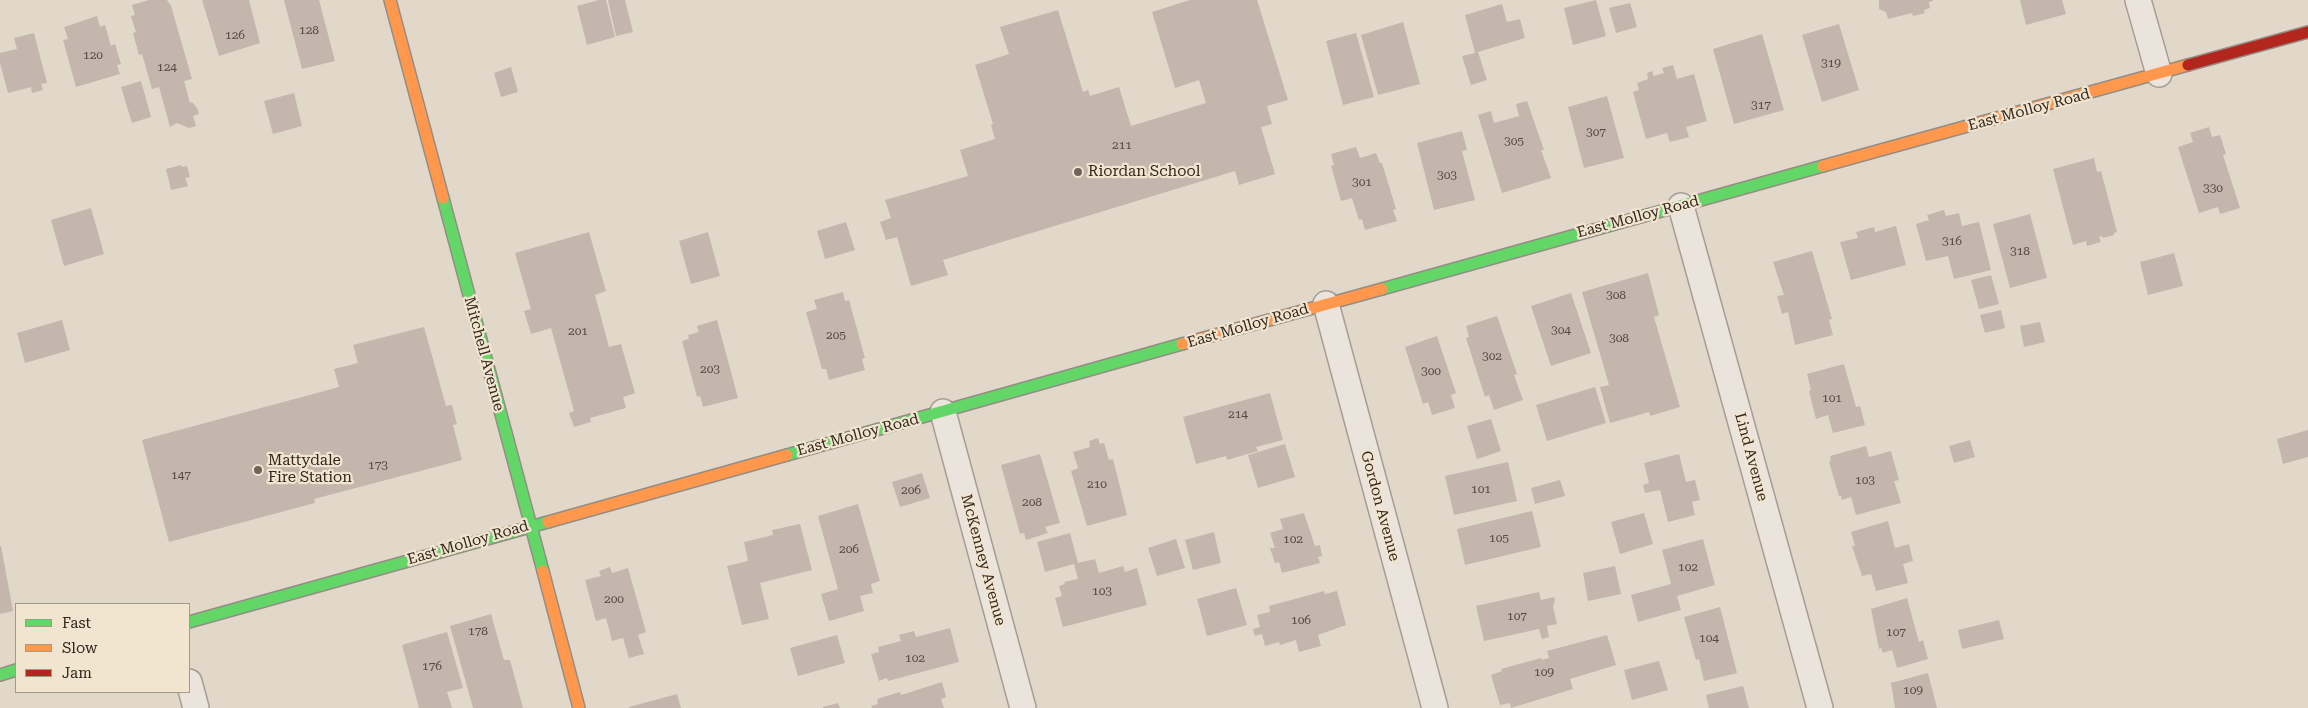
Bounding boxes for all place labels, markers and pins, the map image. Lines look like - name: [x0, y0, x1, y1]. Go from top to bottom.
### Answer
- place label: Riordan School: [1088, 163, 1200, 181]
- marker: Riordan School: [1072, 166, 1084, 178]
- place label: Mattydale Fire Station: [268, 452, 352, 487]
- marker: Mattydale Fire Station: [252, 464, 264, 476]

